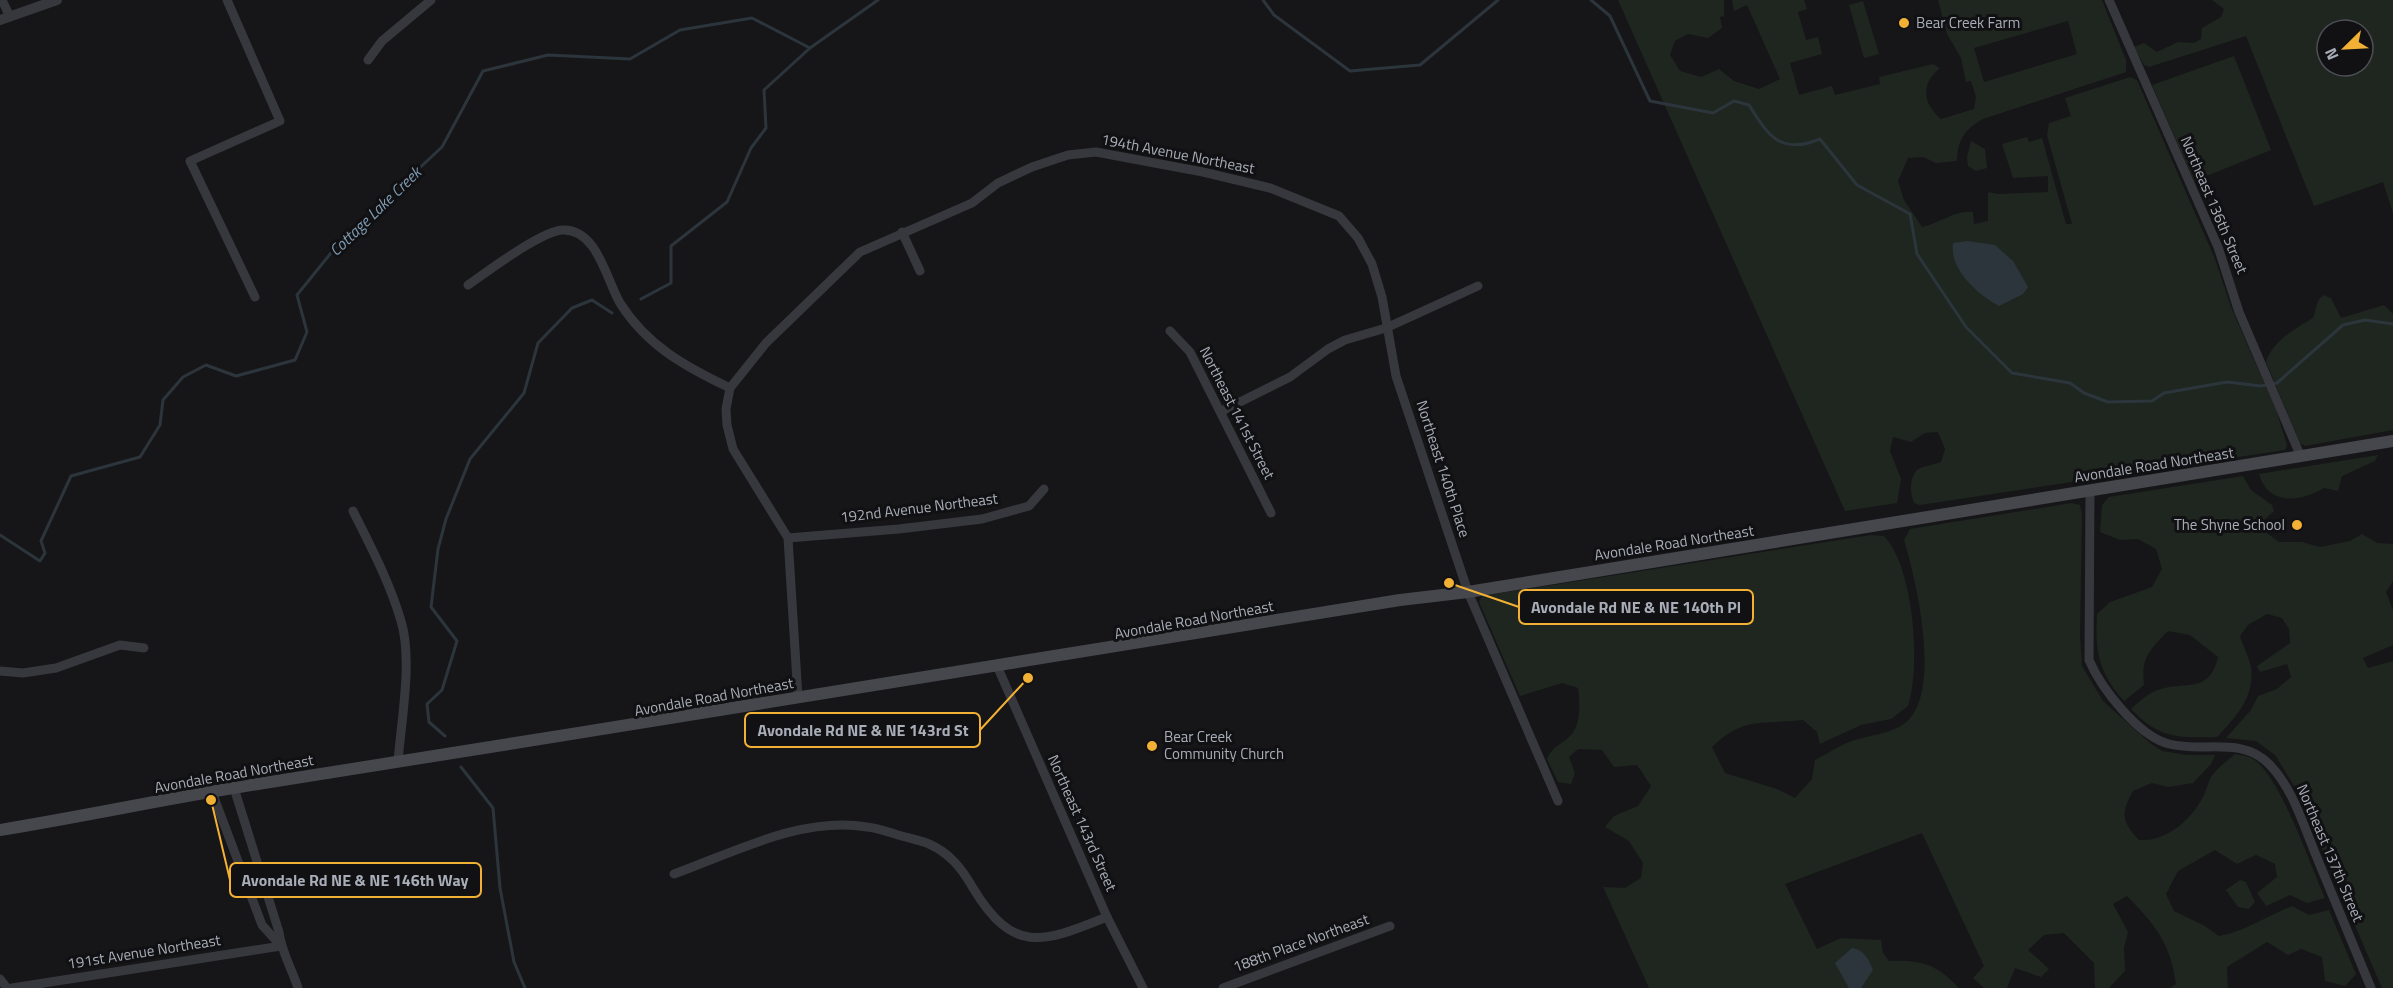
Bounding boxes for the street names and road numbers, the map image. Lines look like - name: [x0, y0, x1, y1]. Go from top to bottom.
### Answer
- street label: 194th Avenue Northeast: [1099, 127, 1258, 180]
- street label: Northeast 136th Street: [2175, 132, 2254, 278]
- street label: Northeast 141st Street: [1194, 342, 1281, 484]
- street label: Northeast 140th Place: [1410, 397, 1476, 540]
- street label: Avondale Road Northeast: [2073, 440, 2236, 488]
- street label: 192nd Avenue Northeast: [839, 486, 1000, 529]
- street label: Avondale Road Northeast: [1593, 518, 1756, 566]
- street label: Avondale Road Northeast: [1113, 594, 1276, 645]
- street label: Avondale Road Northeast: [633, 671, 796, 722]
- street label: Avondale Road Northeast: [153, 748, 316, 799]
- street label: Northeast 143rd Street: [1042, 751, 1123, 895]
- street label: Northeast 137th Street: [2291, 780, 2370, 926]
- street label: 188th Place Northeast: [1230, 907, 1373, 978]
- street label: 191st Avenue Northeast: [66, 928, 223, 975]

